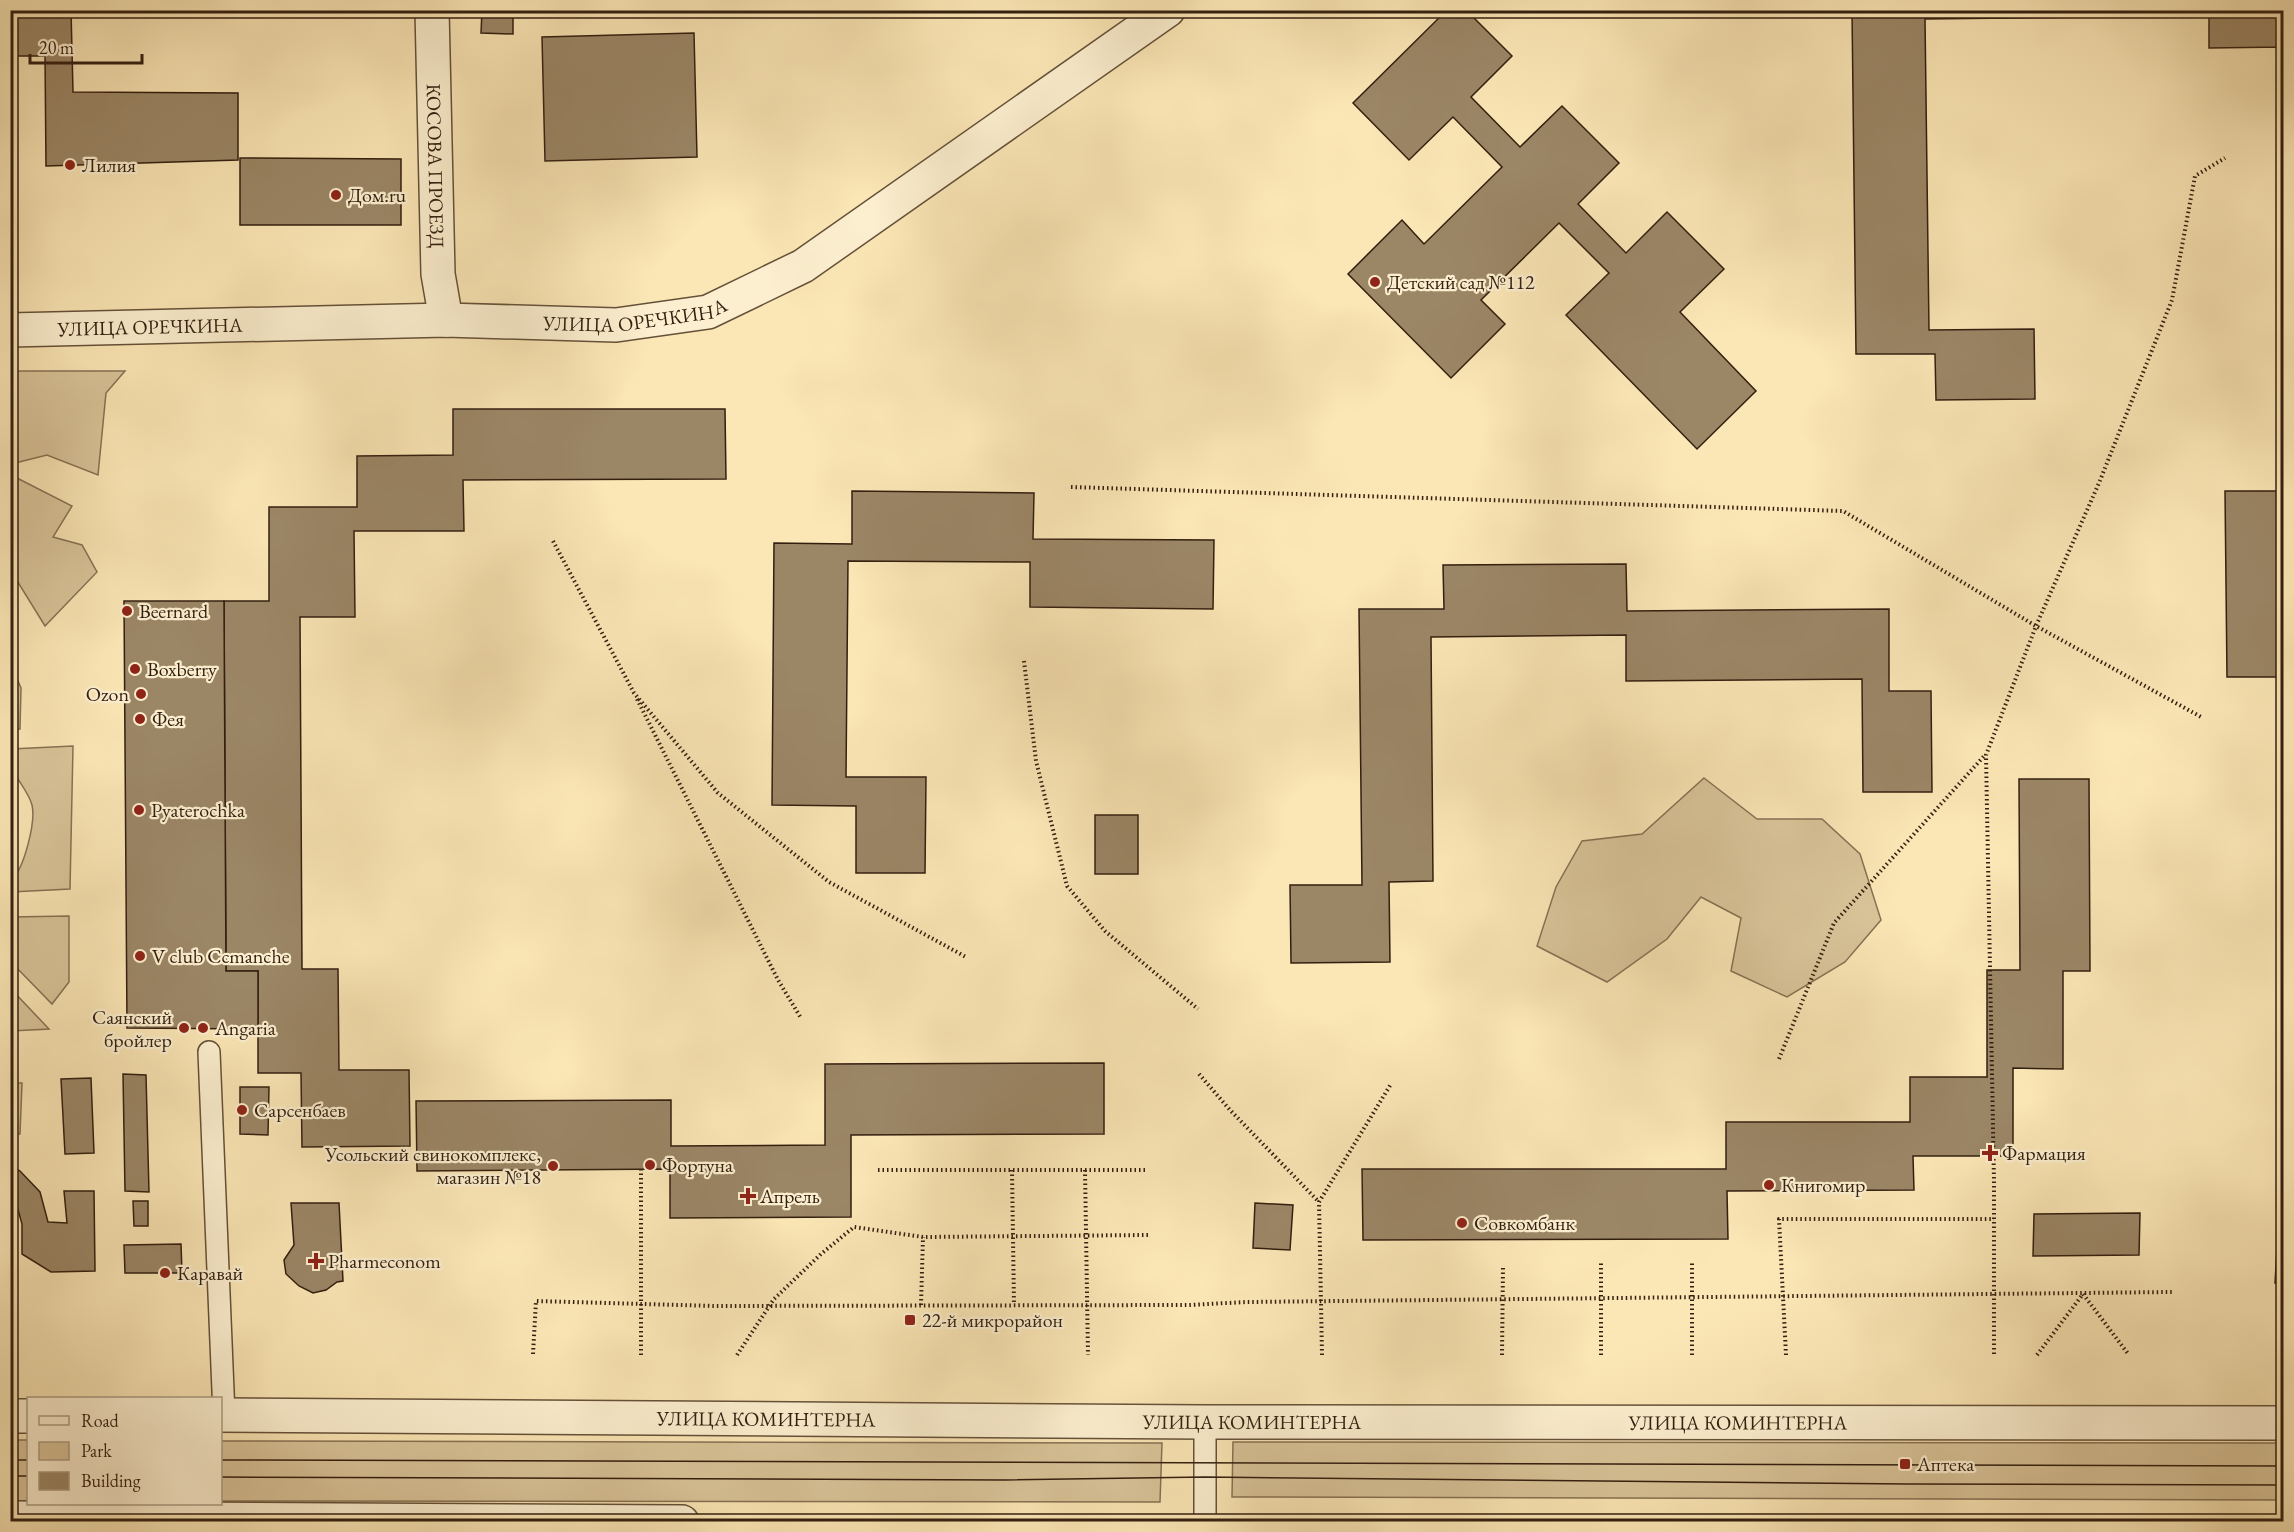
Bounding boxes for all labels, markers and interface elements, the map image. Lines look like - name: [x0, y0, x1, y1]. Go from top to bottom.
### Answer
- scale bar: [30, 27, 142, 65]
- text: 20 m: [39, 36, 74, 59]
- street label: КОСОВА ПРОЕЗД: [421, 83, 450, 249]
- place label: Лилия: [82, 152, 136, 178]
- marker: Лилия: [63, 158, 77, 172]
- place label: Дом.ru: [348, 182, 407, 208]
- marker: Дом.ru: [329, 188, 343, 202]
- place label: Детский сад №112: [1387, 269, 1535, 295]
- marker: Детский сад №112: [1368, 275, 1382, 289]
- street label: УЛИЦА ОРЕЧКИНА: [542, 292, 732, 338]
- street label: УЛИЦА ОРЕЧКИНА: [56, 312, 243, 342]
- place label: Beernard: [139, 598, 209, 624]
- marker: Beernard: [120, 604, 134, 618]
- place label: Boxberry: [147, 656, 217, 682]
- marker: Boxberry: [128, 662, 142, 676]
- place label: Ozon: [86, 681, 129, 707]
- marker: Ozon: [134, 687, 148, 701]
- place label: Фея: [152, 706, 184, 732]
- marker: Фея: [133, 712, 147, 726]
- place label: Pyaterochka: [151, 797, 245, 823]
- marker: Pyaterochka: [132, 803, 146, 817]
- place label: V club Ccmanche: [152, 943, 290, 969]
- marker: V club Ccmanche: [133, 949, 147, 963]
- place label: Саянский бройлер: [92, 1004, 172, 1053]
- place label: Angaria: [214, 1015, 276, 1041]
- marker: Саянский бройлер: [177, 1021, 191, 1035]
- marker: Angaria: [196, 1021, 210, 1035]
- place label: Сарсенбаев: [254, 1097, 346, 1123]
- marker: Сарсенбаев: [235, 1103, 249, 1117]
- place label: Фармация: [2002, 1140, 2086, 1166]
- place label: Усольский свинокомплекс, магазин №18: [324, 1141, 541, 1190]
- marker: Фармация: [1983, 1146, 1997, 1160]
- place label: Фортуна: [662, 1152, 733, 1178]
- marker: Фортуна: [643, 1158, 657, 1172]
- marker: Усольский свинокомплекс, магазин №18: [546, 1159, 560, 1173]
- place label: Книгомир: [1781, 1172, 1865, 1198]
- marker: Книгомир: [1762, 1178, 1776, 1192]
- place label: Апрель: [759, 1183, 820, 1209]
- marker: Апрель: [741, 1189, 755, 1203]
- place label: Совкомбанк: [1474, 1210, 1575, 1236]
- marker: Совкомбанк: [1455, 1216, 1469, 1230]
- place label: Pharmeconom: [328, 1248, 441, 1274]
- marker: Pharmeconom: [309, 1254, 323, 1268]
- place label: Каравай: [177, 1260, 244, 1286]
- marker: Каравай: [158, 1266, 172, 1280]
- place label: 22-й микрорайон: [922, 1307, 1063, 1333]
- marker: 22-й микрорайон: [903, 1313, 917, 1327]
- legend: [27, 1397, 222, 1505]
- street label: УЛИЦА КОМИНТЕРНА: [656, 1405, 876, 1433]
- text: Road: [81, 1409, 120, 1432]
- street label: УЛИЦА КОМИНТЕРНА: [1142, 1409, 1361, 1435]
- street label: УЛИЦА КОМИНТЕРНА: [1628, 1409, 1847, 1436]
- text: Park: [81, 1439, 112, 1462]
- place label: Аптека: [1916, 1451, 1974, 1477]
- marker: Аптека: [1898, 1457, 1912, 1471]
- text: Building: [81, 1469, 141, 1492]

